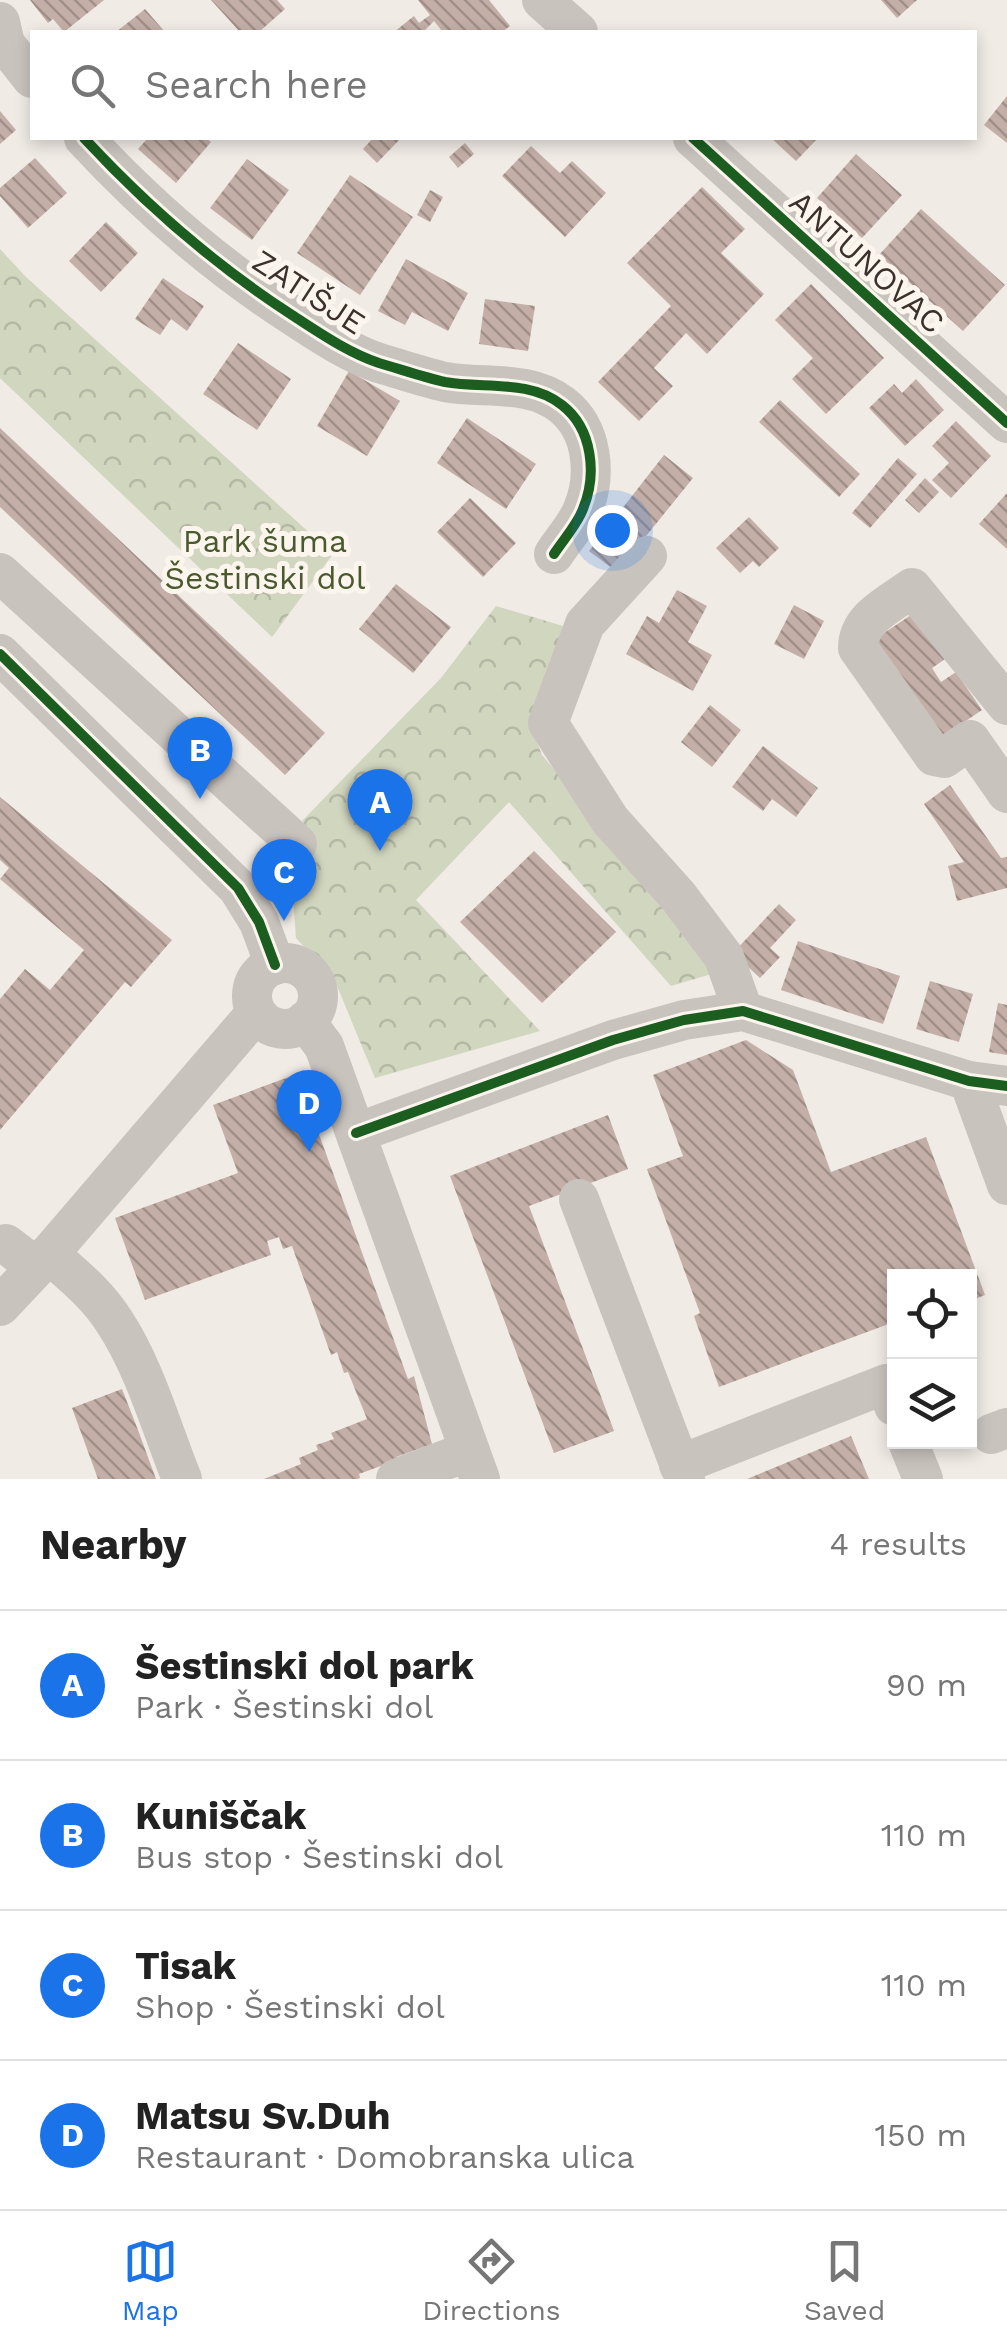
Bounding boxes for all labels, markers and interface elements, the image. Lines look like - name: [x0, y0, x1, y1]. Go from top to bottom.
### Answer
- search box: [30, 30, 977, 140]
- icon: search: [65, 58, 120, 113]
- text: Search here: [145, 63, 368, 107]
- street label: ANTUNOVAC: [782, 183, 952, 341]
- street label: ZATIŠJE: [246, 242, 372, 342]
- your location: [587, 505, 638, 556]
- park label: Park šuma Šestinski dol: [164, 522, 366, 597]
- pin: B: [168, 716, 232, 799]
- pin: A: [348, 768, 412, 851]
- pin: C: [252, 838, 316, 921]
- pin: D: [276, 1070, 342, 1152]
- map controls: [887, 1269, 977, 1449]
- button: locate: [887, 1269, 977, 1359]
- button: layers: [887, 1359, 977, 1449]
- text: Nearby: [40, 1520, 187, 1569]
- text: 4 results: [829, 1525, 967, 1563]
- text: Šestinski dol park: [135, 1644, 474, 1688]
- text: A: [62, 1666, 83, 1704]
- text: 90 m: [886, 1666, 967, 1704]
- text: Park · Šestinski dol: [135, 1688, 433, 1726]
- text: Kuniščak: [135, 1794, 306, 1838]
- text: B: [62, 1816, 83, 1854]
- text: 110 m: [881, 1816, 967, 1854]
- text: Bus stop · Šestinski dol: [135, 1838, 503, 1876]
- text: Tisak: [135, 1944, 236, 1988]
- text: C: [62, 1966, 83, 2004]
- text: 110 m: [881, 1966, 967, 2004]
- text: Shop · Šestinski dol: [135, 1988, 445, 2026]
- text: Matsu Sv.Duh: [135, 2094, 391, 2138]
- text: D: [61, 2116, 84, 2154]
- text: 150 m: [875, 2116, 967, 2154]
- text: Restaurant · Domobranska ulica: [135, 2138, 635, 2176]
- tab: Map: [122, 2234, 179, 2327]
- tab: Directions: [422, 2234, 561, 2327]
- tab: Saved: [804, 2234, 885, 2327]

